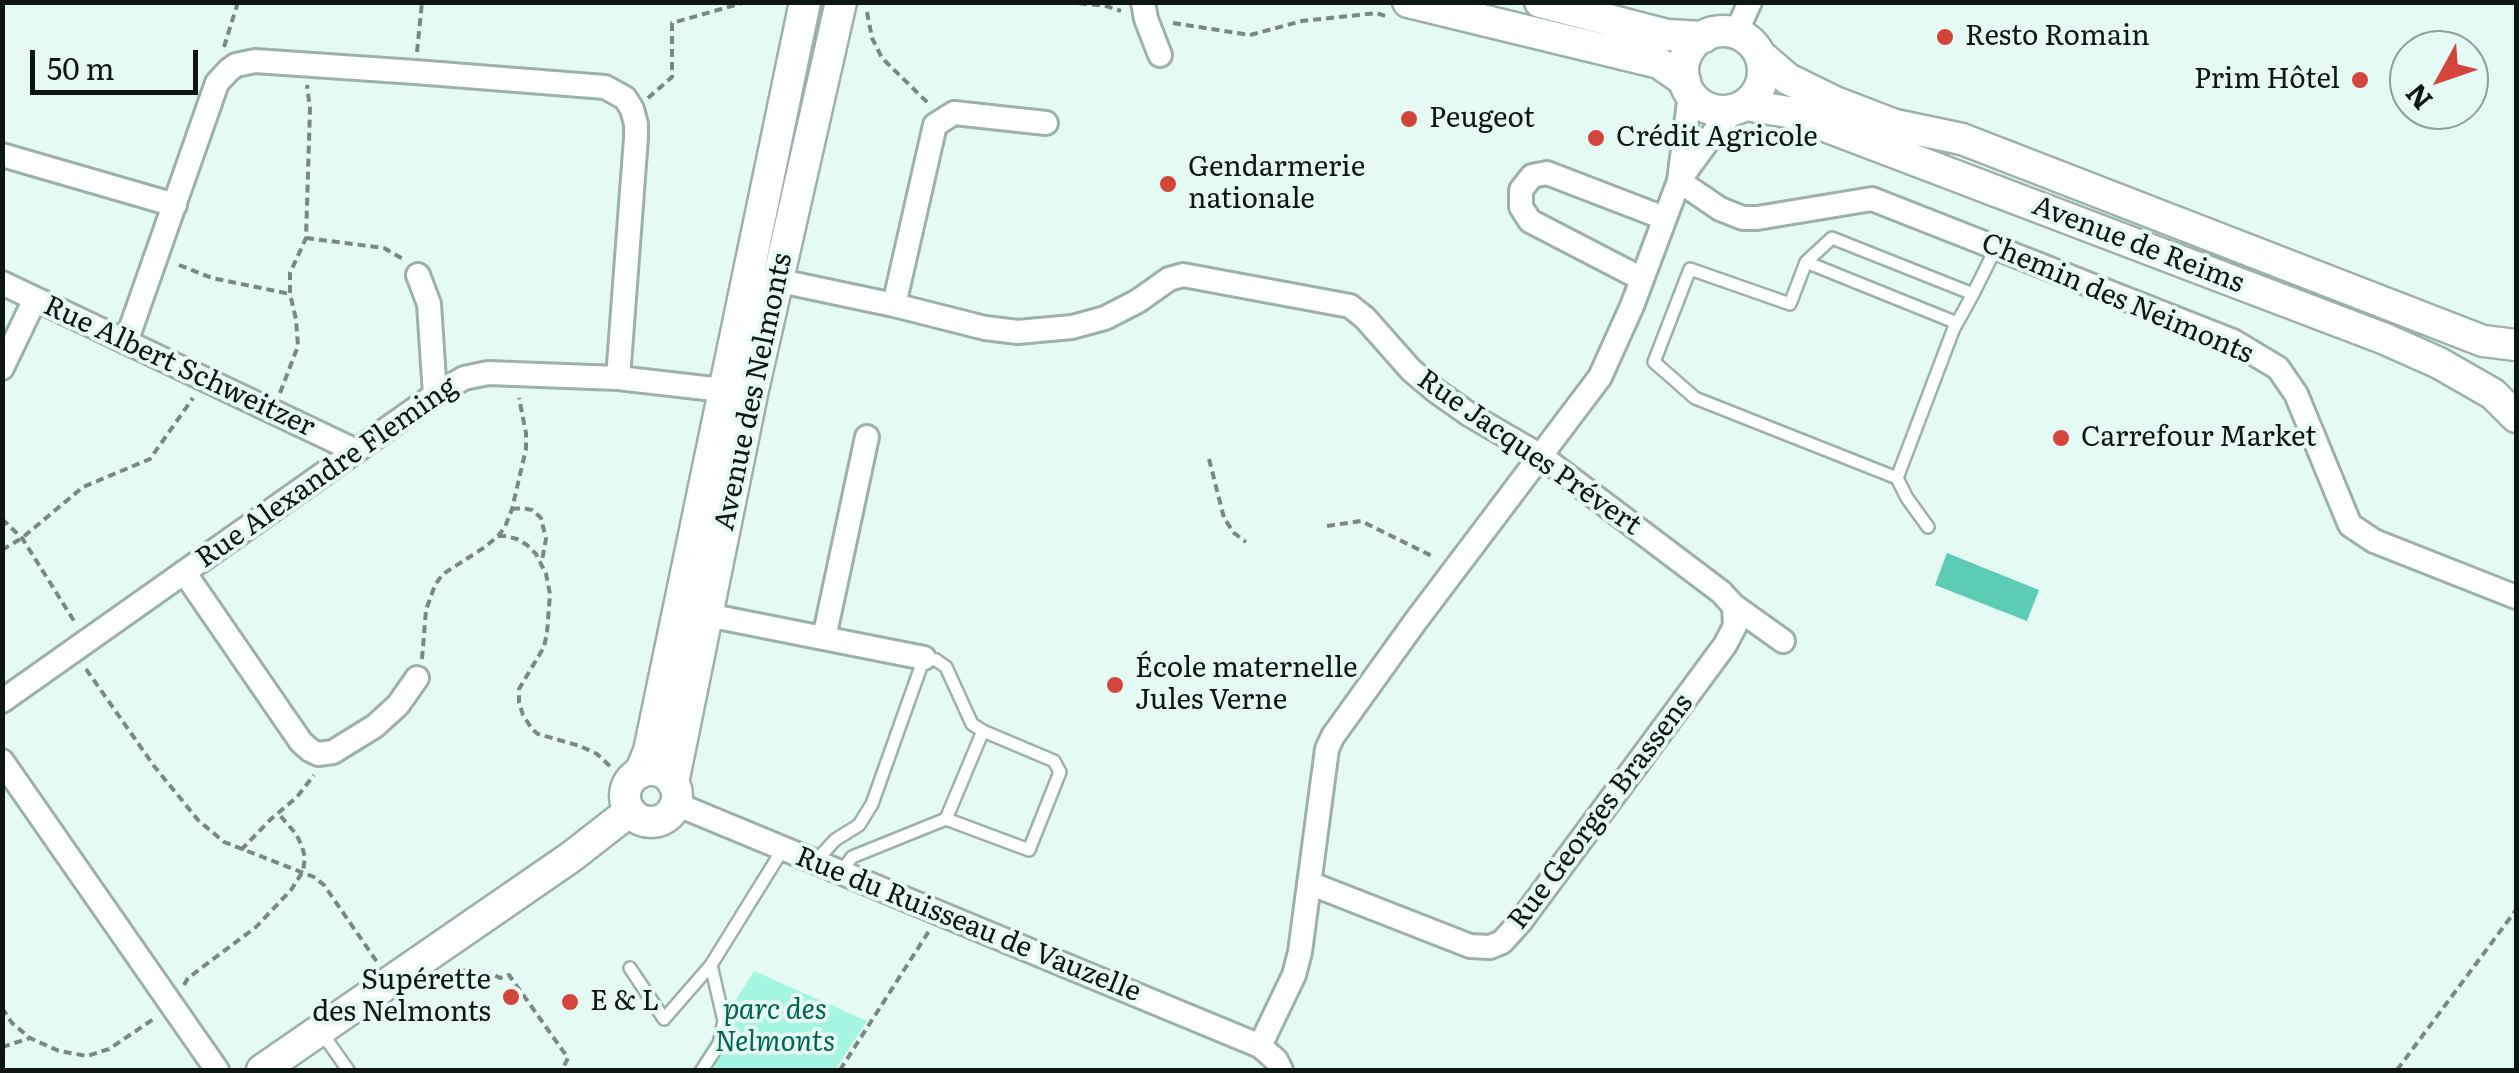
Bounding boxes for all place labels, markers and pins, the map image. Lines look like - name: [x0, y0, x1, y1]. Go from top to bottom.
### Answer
- place label: Resto Romain: [1965, 20, 2150, 54]
- marker: Resto Romain: [1934, 26, 1956, 48]
- place label: Prim Hôtel: [2194, 63, 2340, 97]
- marker: Prim Hôtel: [2349, 69, 2371, 91]
- place label: Peugeot: [1429, 102, 1535, 136]
- marker: Peugeot: [1398, 108, 1420, 130]
- place label: Crédit Agricole: [1616, 121, 1818, 155]
- marker: Crédit Agricole: [1585, 127, 1607, 149]
- place label: Gendarmerie nationale: [1188, 151, 1365, 217]
- marker: Gendarmerie nationale: [1157, 173, 1179, 195]
- place label: Carrefour Market: [2081, 421, 2316, 455]
- marker: Carrefour Market: [2050, 427, 2072, 449]
- place label: École maternelle Jules Verne: [1135, 652, 1357, 718]
- marker: École maternelle Jules Verne: [1104, 674, 1126, 696]
- place label: Supérette des Nelmonts: [312, 964, 491, 1030]
- place label: E & L: [590, 985, 660, 1019]
- marker: Supérette des Nelmonts: [500, 986, 522, 1008]
- marker: E & L: [559, 991, 581, 1013]

